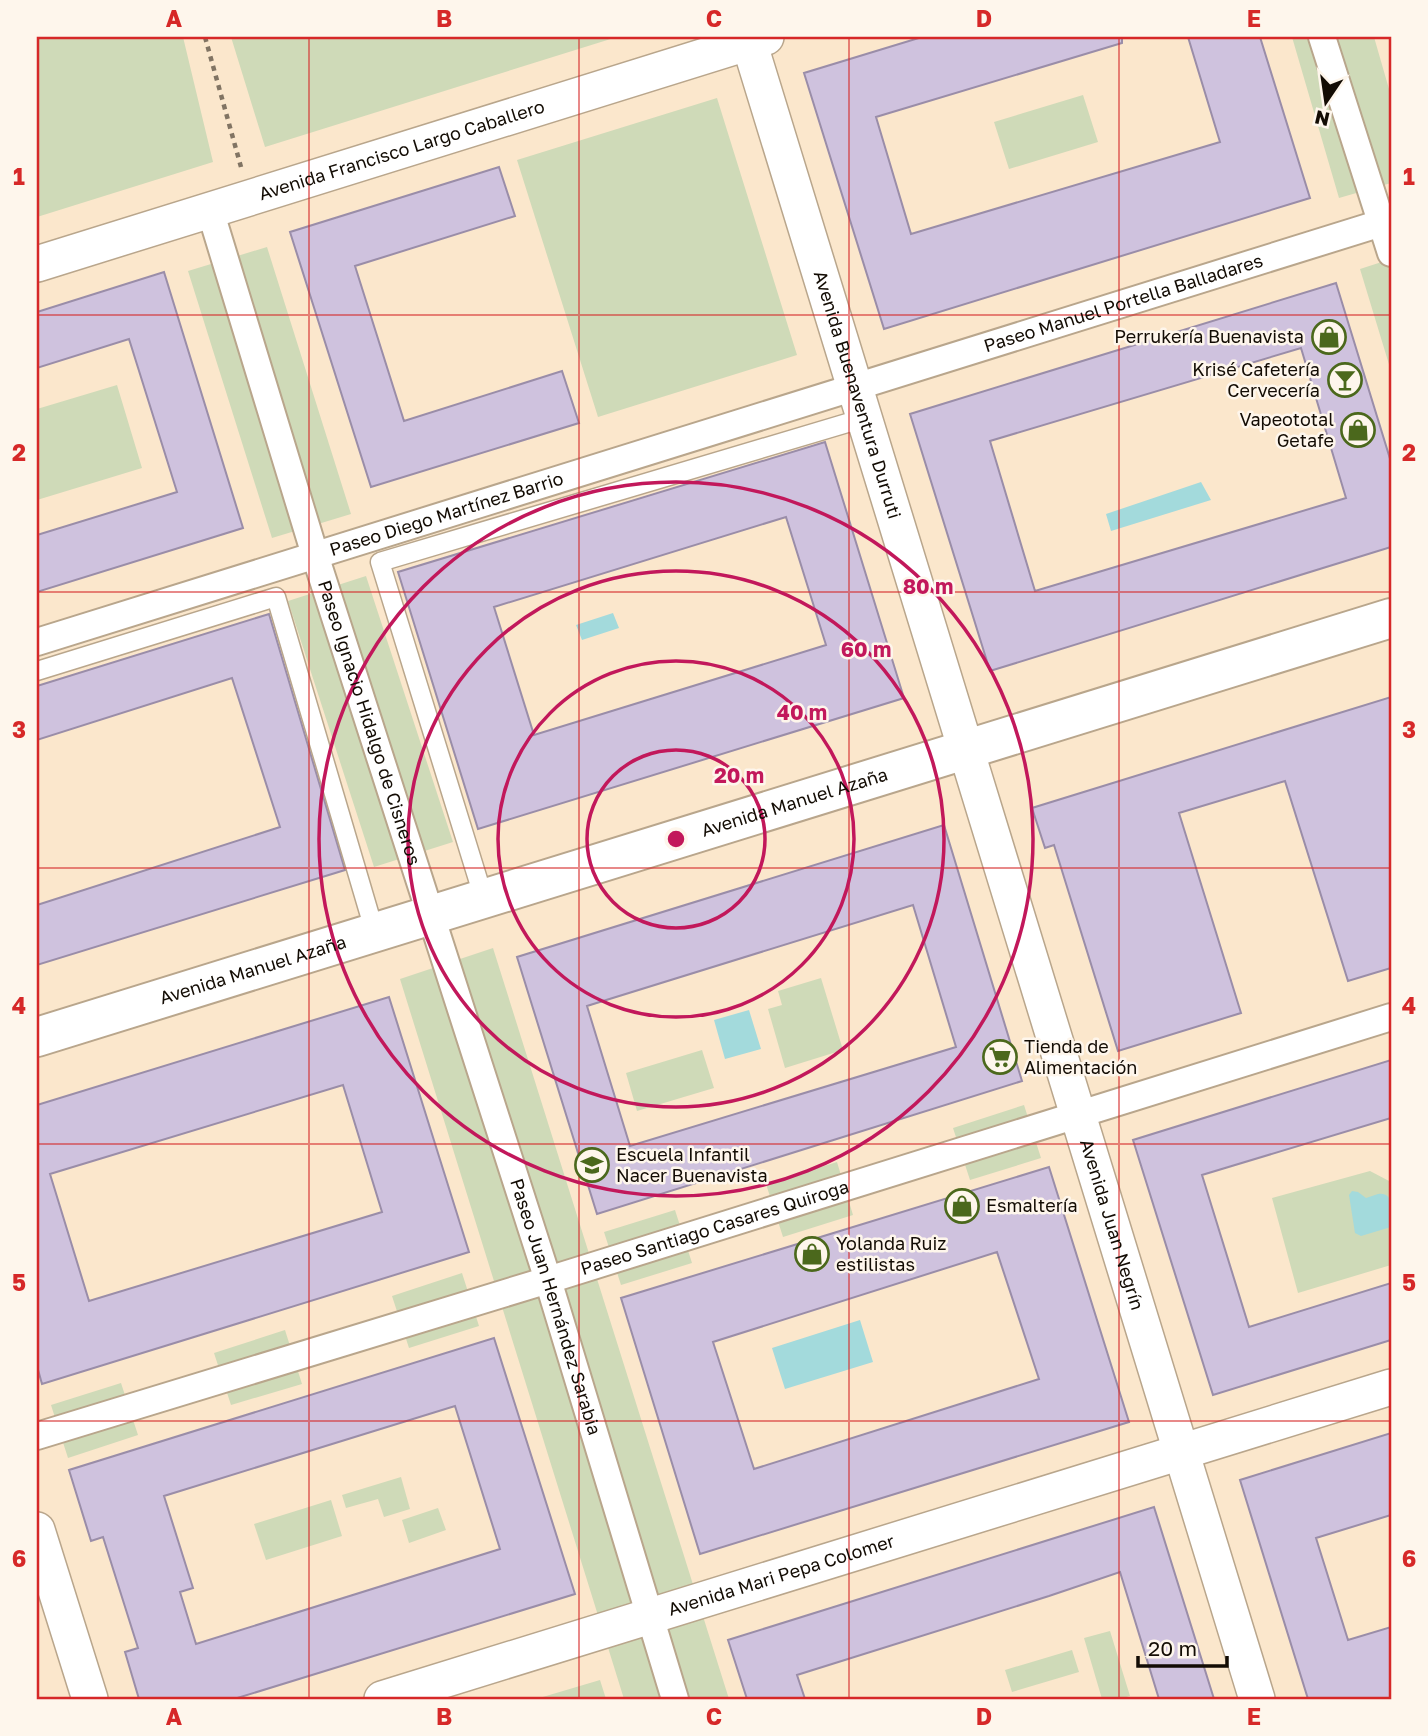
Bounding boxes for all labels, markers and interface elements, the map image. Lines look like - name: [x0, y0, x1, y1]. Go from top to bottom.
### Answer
- text: A: [166, 4, 183, 32]
- text: B: [436, 4, 452, 32]
- text: C: [706, 4, 722, 32]
- text: D: [976, 4, 992, 32]
- text: E: [1247, 4, 1261, 32]
- north arrow: [1292, 66, 1362, 136]
- street label: Avenida Francisco Largo Caballero: [256, 95, 547, 204]
- text: N: [1312, 106, 1332, 132]
- text: 1: [13, 162, 25, 190]
- text: 1: [1403, 162, 1415, 190]
- street label: Paseo Manuel Portella Balladares: [981, 249, 1265, 356]
- street label: Avenida Buenaventura Durruti: [810, 268, 906, 521]
- shop icon: Perrukería Buenavista: [1310, 318, 1348, 356]
- place label: Perrukería Buenavista: [1114, 325, 1304, 347]
- place label: Krisé Cafetería Cervecería: [1192, 358, 1320, 401]
- bar icon: Krisé Cafetería Cervecería: [1326, 361, 1364, 399]
- place label: Vapeototal Getafe: [1239, 408, 1334, 451]
- shop icon: Vapeototal Getafe: [1339, 411, 1377, 449]
- text: 2: [12, 438, 26, 466]
- text: 2: [1402, 438, 1416, 466]
- street label: Paseo Diego Martínez Barrio: [327, 467, 566, 560]
- text: 80 m: [903, 573, 953, 599]
- street label: Paseo Ignacio Hidalgo de Cisneros: [314, 577, 426, 868]
- text: 60 m: [841, 636, 891, 662]
- text: 40 m: [777, 699, 827, 725]
- text: 3: [12, 715, 26, 743]
- text: 3: [1402, 715, 1416, 743]
- street label: Avenida Manuel Azaña: [698, 762, 890, 841]
- text: 20 m: [714, 762, 764, 788]
- centre of rings: [664, 827, 688, 851]
- street label: Avenida Manuel Azaña: [157, 930, 349, 1008]
- text: 4: [12, 991, 26, 1019]
- text: 4: [1402, 991, 1416, 1019]
- place label: Tienda de Alimentación: [1024, 1035, 1137, 1078]
- supermarket icon: Tienda de Alimentación: [981, 1038, 1019, 1076]
- street label: Avenida Juan Negrín: [1076, 1136, 1149, 1313]
- place label: Escuela Infantil Nacer Buenavista: [616, 1143, 768, 1186]
- school or university icon: Escuela Infantil Nacer Buenavista: [573, 1146, 611, 1184]
- street label: Paseo Santiago Casares Quiroga: [578, 1175, 851, 1279]
- street label: Paseo Juan Hernández Sarabia: [506, 1176, 606, 1437]
- shop icon: Esmaltería: [943, 1187, 981, 1225]
- place label: Esmaltería: [986, 1194, 1078, 1216]
- place label: Yolanda Ruiz estilistas: [836, 1232, 946, 1275]
- shop icon: Yolanda Ruiz estilistas: [793, 1235, 831, 1273]
- text: 5: [12, 1268, 26, 1296]
- text: 5: [1402, 1268, 1416, 1296]
- street label: Avenida Mari Pepa Colomer: [665, 1529, 897, 1620]
- text: 6: [12, 1544, 26, 1572]
- text: 6: [1402, 1544, 1416, 1572]
- scale bar: [1138, 1624, 1227, 1668]
- text: 20 m: [1148, 1635, 1197, 1661]
- text: A: [166, 1702, 183, 1730]
- text: B: [436, 1702, 452, 1730]
- text: C: [706, 1702, 722, 1730]
- text: D: [976, 1702, 992, 1730]
- text: E: [1247, 1702, 1261, 1730]

